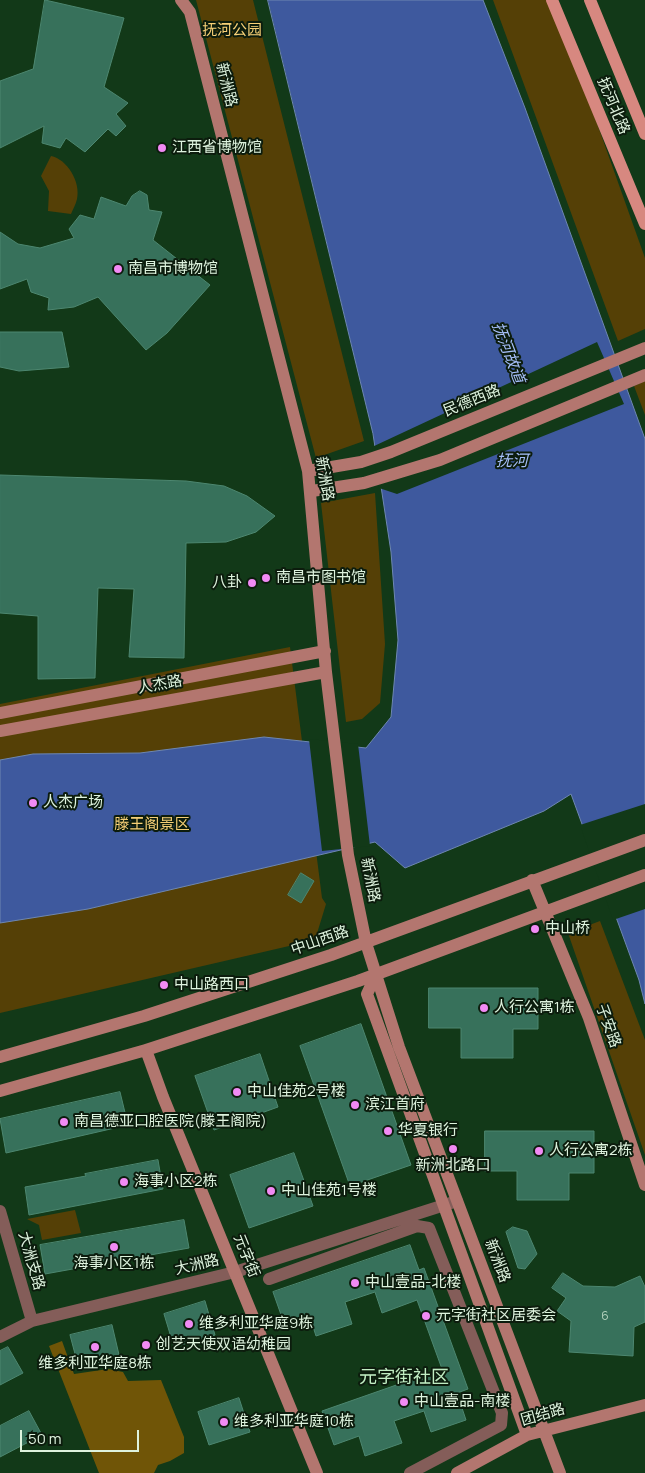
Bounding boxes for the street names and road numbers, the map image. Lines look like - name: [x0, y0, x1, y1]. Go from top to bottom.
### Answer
- street label: 新洲路: [212, 61, 240, 109]
- street label: 抚河北路: [593, 75, 633, 137]
- street label: 民德西路: [441, 381, 503, 421]
- street label: 新洲路: [311, 455, 337, 503]
- street label: 人杰路: [136, 672, 184, 698]
- street label: 新洲路: [357, 856, 383, 904]
- street label: 中山西路: [289, 923, 351, 959]
- street label: 子安路: [592, 1002, 624, 1050]
- street label: 大洲支路: [14, 1230, 48, 1292]
- street label: 元字街: [229, 1232, 263, 1280]
- street label: 新洲路: [481, 1237, 513, 1285]
- street label: 大洲路: [173, 1251, 221, 1279]
- street label: 团结路: [519, 1400, 567, 1430]

